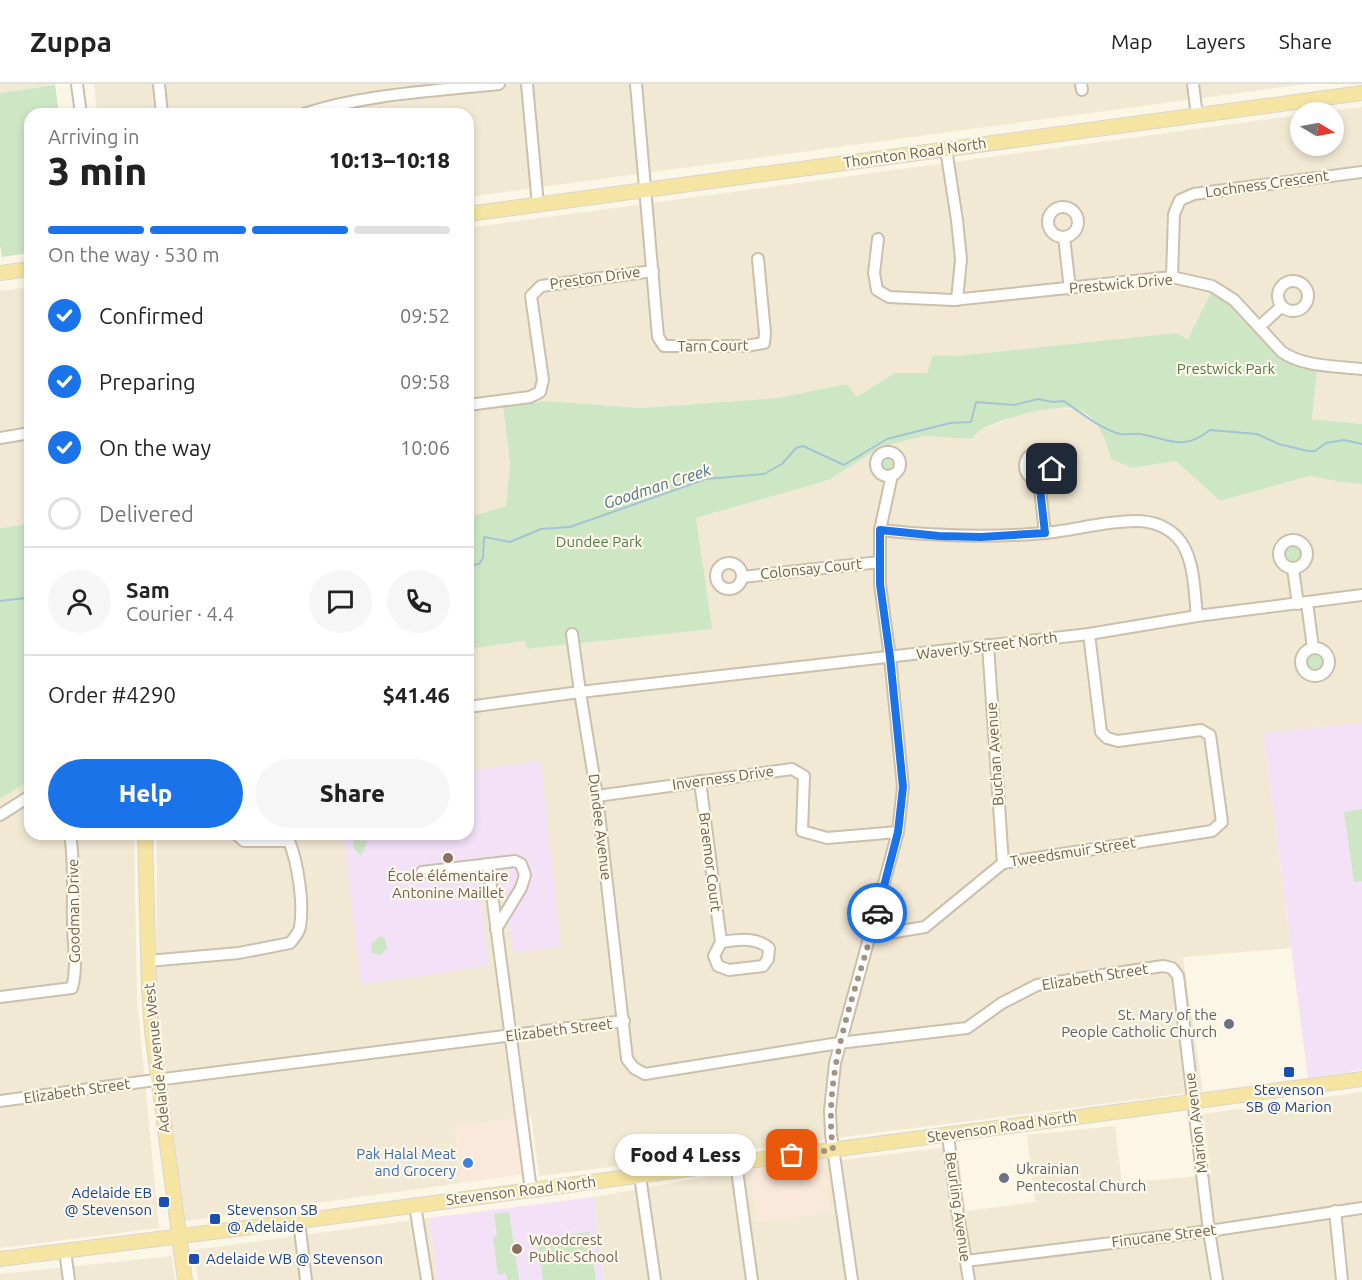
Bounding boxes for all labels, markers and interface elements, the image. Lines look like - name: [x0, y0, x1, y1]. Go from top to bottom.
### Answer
- text: Zuppa: [30, 26, 112, 57]
- text: Map: [1111, 29, 1152, 53]
- text: Layers: [1185, 29, 1246, 53]
- text: Share: [1279, 29, 1332, 53]
- north arrow: [1290, 102, 1344, 156]
- map controls: [1290, 102, 1344, 156]
- text: Arriving in: [48, 125, 139, 148]
- street label: Thornton Road North: [842, 134, 988, 171]
- text: 10:13–10:18: [329, 147, 450, 172]
- text: 3 min: [48, 149, 147, 192]
- street label: Lochness Crescent: [1204, 166, 1330, 201]
- text: On the way · 530 m: [48, 243, 220, 266]
- street label: Preston Drive: [548, 263, 641, 292]
- street label: Prestwick Drive: [1068, 270, 1174, 297]
- icon: check: [48, 299, 81, 332]
- text: Confirmed: [99, 303, 204, 328]
- text: 09:52: [400, 304, 450, 327]
- street label: Tarn Court: [677, 336, 749, 355]
- park label: Prestwick Park: [1177, 360, 1276, 377]
- icon: check: [48, 365, 81, 398]
- text: Preparing: [99, 369, 196, 394]
- text: 09:58: [400, 370, 450, 393]
- icon: check: [48, 431, 81, 464]
- text: On the way: [99, 435, 211, 460]
- text: 10:06: [400, 436, 450, 459]
- pin: [1026, 443, 1077, 494]
- icon: home: [1035, 452, 1068, 485]
- water label: Goodman Creek: [601, 460, 714, 512]
- text: Delivered: [99, 501, 194, 526]
- park label: Dundee Park: [556, 533, 643, 550]
- street label: Colonsay Court: [759, 555, 863, 582]
- button: person: [48, 570, 111, 633]
- button: chat: [309, 570, 372, 633]
- button: phone: [387, 570, 450, 633]
- text: Sam: [126, 577, 170, 602]
- text: Courier · 4.4: [126, 602, 234, 625]
- street label: Waverly Street North: [915, 628, 1058, 663]
- text: Order #4290: [48, 682, 176, 707]
- text: $41.46: [383, 682, 450, 707]
- street label: Buchan Avenue: [982, 702, 1007, 806]
- button: Help: [48, 759, 243, 828]
- button: Share: [255, 759, 450, 828]
- street label: Inverness Drive: [671, 762, 775, 793]
- street label: Dundee Avenue: [586, 773, 615, 881]
- street label: Braemor Court: [696, 811, 725, 913]
- street label: Tweedsmuir Street: [1009, 833, 1137, 870]
- marker: École élémentaire Antonine Maillet: [441, 851, 455, 865]
- street label: Goodman Drive: [64, 859, 83, 963]
- place label: École élémentaire Antonine Maillet: [387, 867, 509, 901]
- courier: [847, 883, 907, 943]
- icon: car: [861, 897, 894, 930]
- street label: Elizabeth Street: [1041, 960, 1149, 993]
- street label: Adelaide Avenue West: [140, 982, 173, 1134]
- place label: St. Mary of the People Catholic Church: [1061, 1006, 1217, 1040]
- street label: Elizabeth Street: [505, 1015, 613, 1044]
- marker: St. Mary of the People Catholic Church: [1222, 1017, 1236, 1031]
- marker: Stevenson SB @ Marion: [1282, 1065, 1296, 1079]
- street label: Marion Avenue: [1181, 1072, 1210, 1174]
- street label: Elizabeth Street: [23, 1075, 131, 1106]
- place label: Stevenson SB @ Marion: [1246, 1081, 1332, 1115]
- street label: Stevenson Road North: [926, 1108, 1078, 1145]
- pin: [766, 1129, 817, 1180]
- callout: Food 4 Less: [615, 1134, 756, 1176]
- icon: bag: [775, 1138, 808, 1171]
- text: Food 4 Less: [630, 1143, 741, 1166]
- place label: Pak Halal Meat and Grocery: [356, 1145, 456, 1179]
- street label: Beurling Avenue: [942, 1151, 975, 1263]
- marker: Pak Halal Meat and Grocery: [461, 1156, 475, 1170]
- place label: Ukrainian Pentecostal Church: [1016, 1160, 1146, 1194]
- marker: Ukrainian Pentecostal Church: [997, 1171, 1011, 1185]
- street label: Stevenson Road North: [445, 1173, 597, 1208]
- place label: Adelaide EB @ Stevenson: [64, 1184, 152, 1218]
- marker: Adelaide EB @ Stevenson: [157, 1195, 171, 1209]
- place label: Stevenson SB @ Adelaide: [227, 1201, 318, 1235]
- marker: Stevenson SB @ Adelaide: [208, 1212, 222, 1226]
- street label: Finucane Street: [1111, 1221, 1217, 1250]
- place label: Woodcrest Public School: [529, 1231, 618, 1265]
- marker: Woodcrest Public School: [510, 1242, 524, 1256]
- place label: Adelaide WB @ Stevenson: [206, 1250, 383, 1267]
- marker: Adelaide WB @ Stevenson: [187, 1252, 201, 1266]

